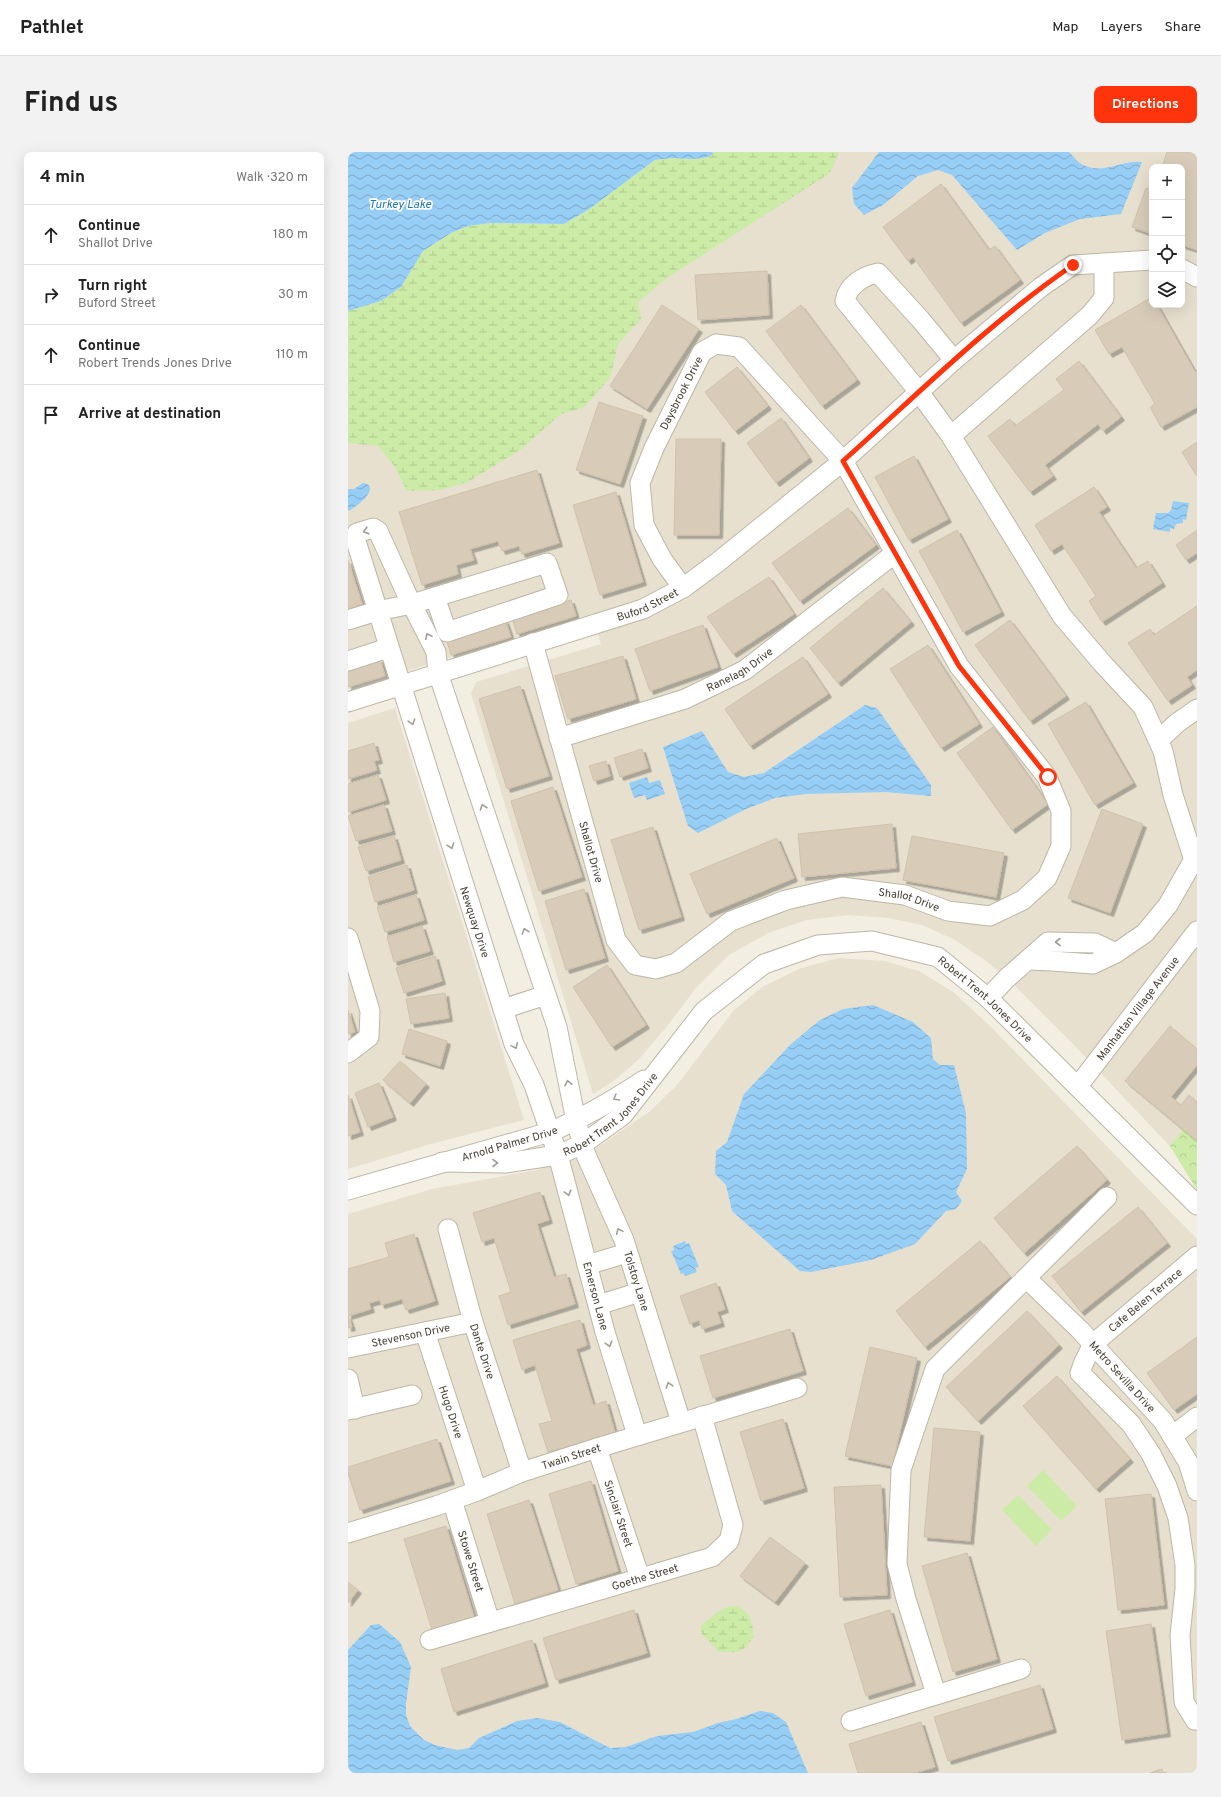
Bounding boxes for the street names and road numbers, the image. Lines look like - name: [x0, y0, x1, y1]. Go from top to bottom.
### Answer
- street label: Daysbrook Drive: [657, 354, 707, 433]
- street label: Buford Street: [615, 586, 681, 625]
- street label: Ranelagh Drive: [704, 645, 776, 696]
- street label: Shallot Drive: [575, 820, 606, 885]
- street label: Newquay Drive: [456, 885, 492, 960]
- street label: Shallot Drive: [877, 886, 941, 915]
- street label: Robert Trent Jones Drive: [934, 954, 1035, 1046]
- street label: Manhattan Village Avenue: [1094, 954, 1183, 1064]
- street label: Robert Trent Jones Drive: [561, 1070, 661, 1160]
- street label: Arnold Palmer Drive: [460, 1123, 560, 1165]
- street label: Tolstoy Lane: [620, 1249, 652, 1313]
- street label: Emerson Lane: [579, 1260, 611, 1332]
- street label: Cafe Belen Terrace: [1106, 1266, 1186, 1336]
- street label: Stevenson Drive: [370, 1321, 452, 1351]
- street label: Dante Drive: [466, 1322, 497, 1381]
- street label: Metro Sevilla Drive: [1086, 1339, 1158, 1416]
- street label: Hugo Drive: [435, 1384, 465, 1440]
- street label: Twain Street: [540, 1441, 603, 1473]
- street label: Sinclair Street: [600, 1478, 635, 1549]
- street label: Stowe Street: [454, 1529, 486, 1594]
- street label: Goethe Street: [610, 1561, 680, 1594]

